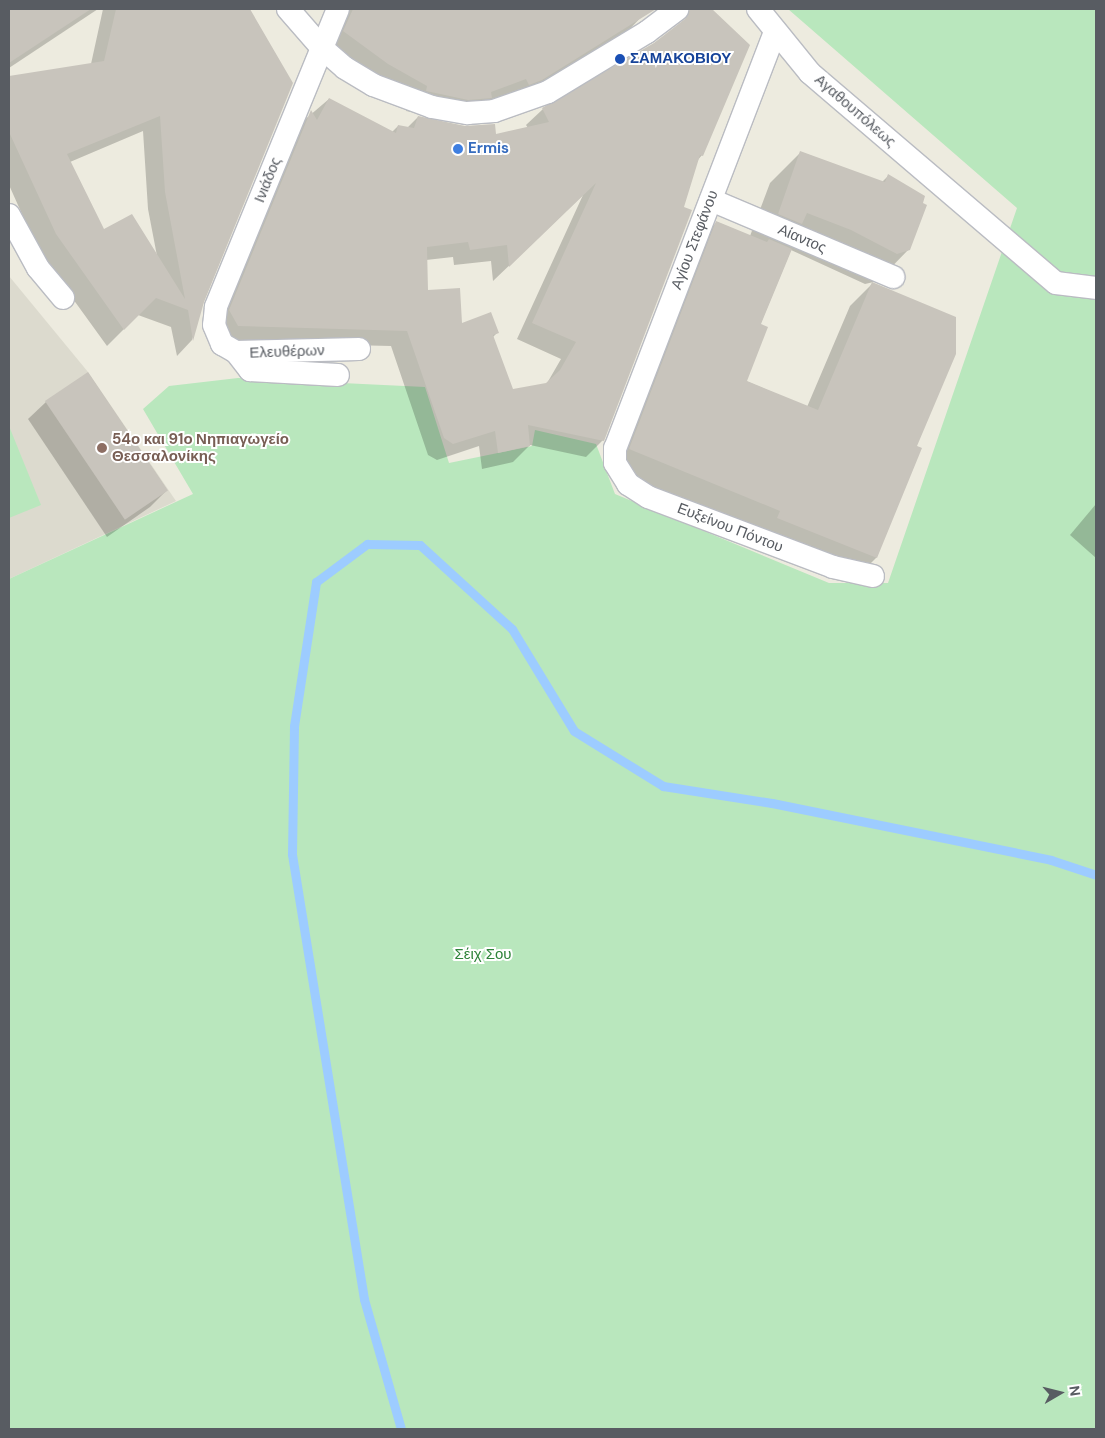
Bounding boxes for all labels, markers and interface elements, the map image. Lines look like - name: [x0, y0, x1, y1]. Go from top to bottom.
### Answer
- place label: ΣΑΜΑΚΟΒΙΟΥ: [630, 50, 731, 68]
- marker: ΣΑΜΑΚΟΒΙΟΥ: [614, 53, 626, 65]
- street label: Αγαθουπόλεως: [811, 71, 899, 151]
- place label: Ermis: [468, 140, 509, 158]
- marker: Ermis: [452, 143, 464, 155]
- street label: Ινιάδος: [251, 155, 285, 205]
- street label: Αγίου Στεφάνου: [668, 188, 722, 292]
- street label: Αίαντος: [775, 221, 829, 257]
- street label: Ελευθέρων: [249, 342, 325, 362]
- place label: 54ο και 91ο Νηπιαγωγείο Θεσσαλονίκης: [112, 430, 289, 465]
- marker: 54ο και 91ο Νηπιαγωγείο Θεσσαλονίκης: [96, 442, 108, 454]
- street label: Ευξείνου Πόντου: [675, 500, 785, 556]
- park label: Σέιχ Σου: [455, 946, 511, 964]
- north arrow: [1035, 1368, 1085, 1418]
- text: N: [1065, 1385, 1084, 1397]

